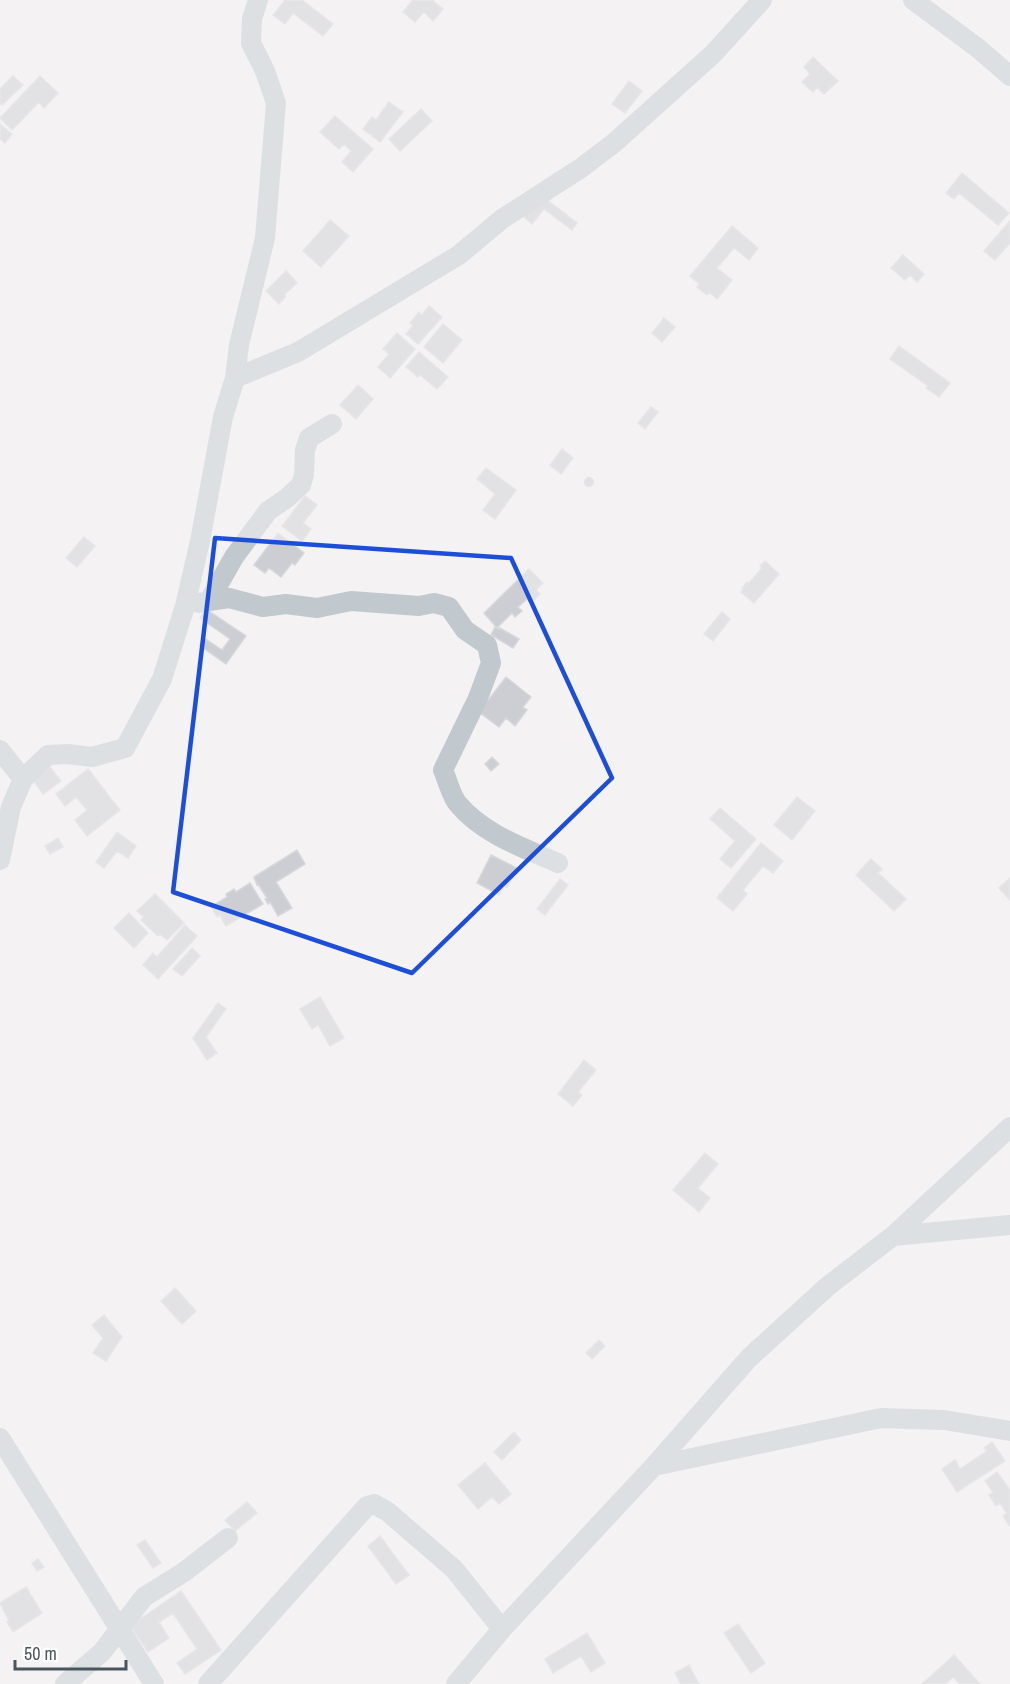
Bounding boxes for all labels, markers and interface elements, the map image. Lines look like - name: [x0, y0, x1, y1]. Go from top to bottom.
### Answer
- scale bar: [15, 1633, 126, 1671]
- text: 50 m: [24, 1641, 57, 1666]

